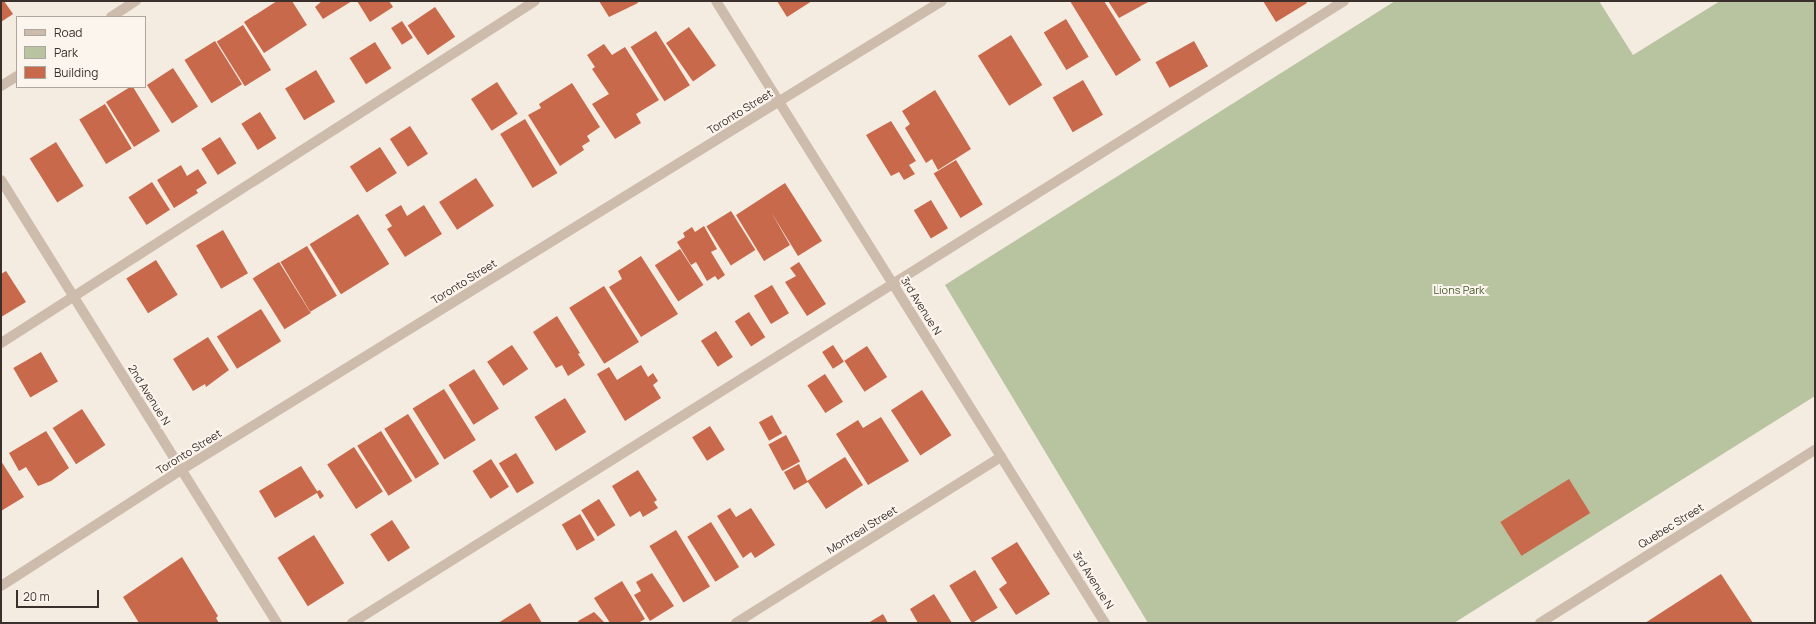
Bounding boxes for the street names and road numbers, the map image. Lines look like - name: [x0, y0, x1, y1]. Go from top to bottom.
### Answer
- street label: Toronto Street: [705, 87, 775, 137]
- street label: Toronto Street: [429, 257, 499, 307]
- street label: 3rd Avenue N: [898, 274, 944, 338]
- street label: 2nd Avenue N: [125, 362, 173, 428]
- street label: Toronto Street: [154, 427, 224, 477]
- street label: Quebec Street: [1636, 501, 1706, 551]
- street label: Montreal Street: [825, 503, 899, 557]
- street label: 3rd Avenue N: [1070, 548, 1116, 612]

